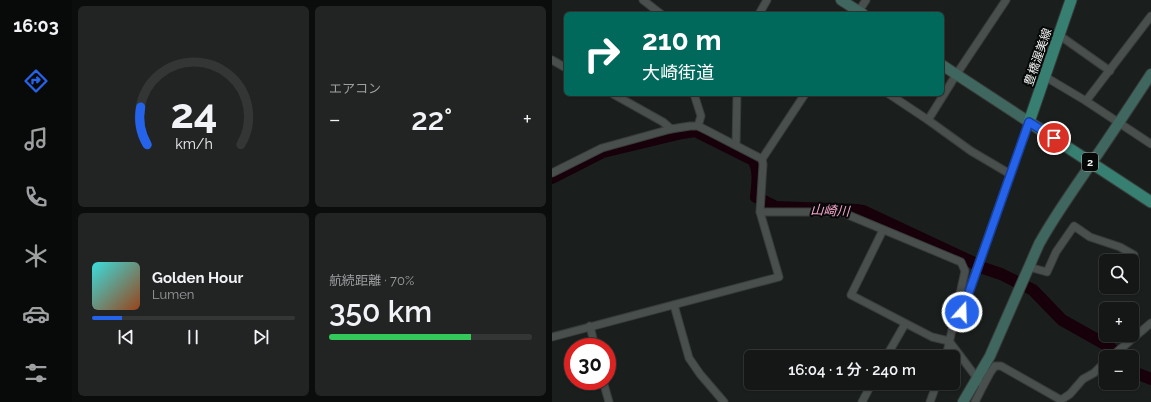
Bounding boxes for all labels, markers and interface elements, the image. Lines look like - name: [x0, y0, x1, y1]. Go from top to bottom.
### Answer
- text: 16:03: [13, 15, 59, 36]
- text: 210 m: [642, 24, 722, 57]
- street label: 豊橋渥美線: [1022, 26, 1054, 88]
- icon: right: [576, 28, 628, 80]
- text: 大崎街道: [642, 62, 714, 83]
- icon: directions: [22, 67, 50, 95]
- text: エアコン: [329, 81, 381, 96]
- text: 24: [170, 88, 217, 137]
- text: 22°: [411, 102, 452, 137]
- text: −: [329, 106, 341, 132]
- text: +: [523, 106, 532, 132]
- pin: [1037, 121, 1071, 155]
- icon: music: [22, 125, 50, 153]
- icon: arrive: [1043, 127, 1065, 149]
- text: km/h: [175, 135, 212, 151]
- road number: 2: [1082, 153, 1098, 171]
- icon: phone: [22, 183, 50, 211]
- water label: 山崎川: [810, 202, 852, 219]
- icon: climate: [22, 242, 50, 270]
- map controls: [1099, 254, 1139, 390]
- button: search: [1099, 254, 1139, 294]
- text: Golden Hour: [152, 269, 243, 287]
- text: 航続距離 · 70%: [329, 273, 414, 288]
- text: Lumen: [152, 287, 194, 302]
- position arrow: [941, 291, 983, 333]
- text: 350 km: [329, 294, 432, 329]
- icon: car: [22, 300, 50, 328]
- button: +: [1099, 302, 1139, 342]
- icon: previous: [115, 326, 137, 348]
- icon: pause: [182, 326, 204, 348]
- icon: next: [250, 326, 272, 348]
- speed limit sign: 30: [564, 338, 616, 390]
- button: −: [1099, 350, 1139, 390]
- icon: filters: [22, 359, 50, 387]
- text: 16:04 · 1 分 · 240 m: [788, 361, 916, 379]

